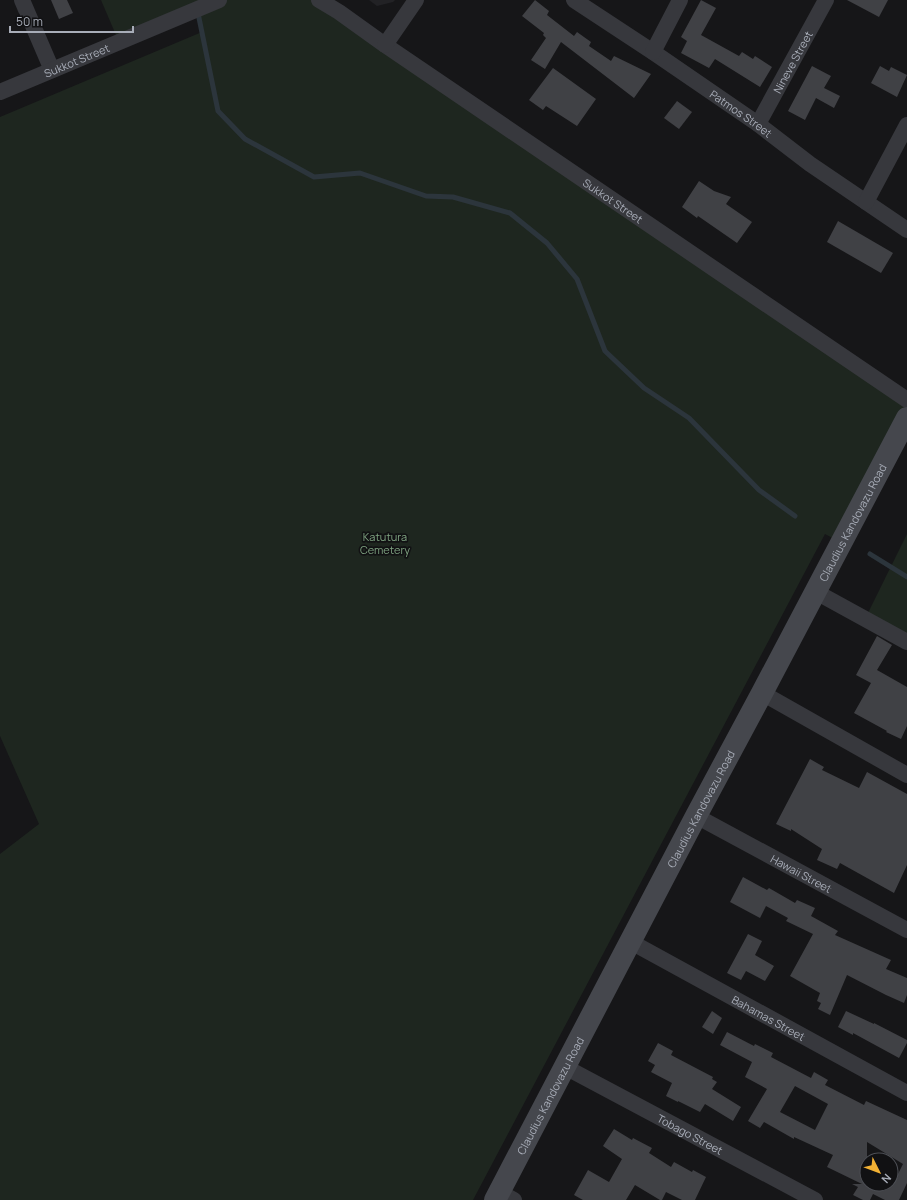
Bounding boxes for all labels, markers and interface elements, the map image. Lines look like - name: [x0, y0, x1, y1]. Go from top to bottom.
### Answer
- scale bar: [10, 8, 133, 34]
- text: 50 m: [16, 13, 43, 30]
- street label: Nineve Street: [769, 28, 815, 96]
- street label: Sukkot Street: [42, 39, 112, 80]
- street label: Patmos Street: [707, 86, 776, 140]
- street label: Sukkot Street: [580, 174, 646, 226]
- street label: Claudius Kandovazu Road: [815, 461, 889, 584]
- park label: Katutura Cemetery: [360, 529, 410, 557]
- street label: Claudius Kandovazu Road: [663, 747, 738, 870]
- street label: Hawaii Street: [768, 850, 835, 896]
- street label: Bahamas Street: [729, 991, 808, 1043]
- street label: Claudius Kandovazu Road: [513, 1034, 587, 1157]
- street label: Tobago Street: [655, 1110, 726, 1157]
- north arrow: [859, 1152, 899, 1192]
- text: N: [879, 1171, 895, 1187]

